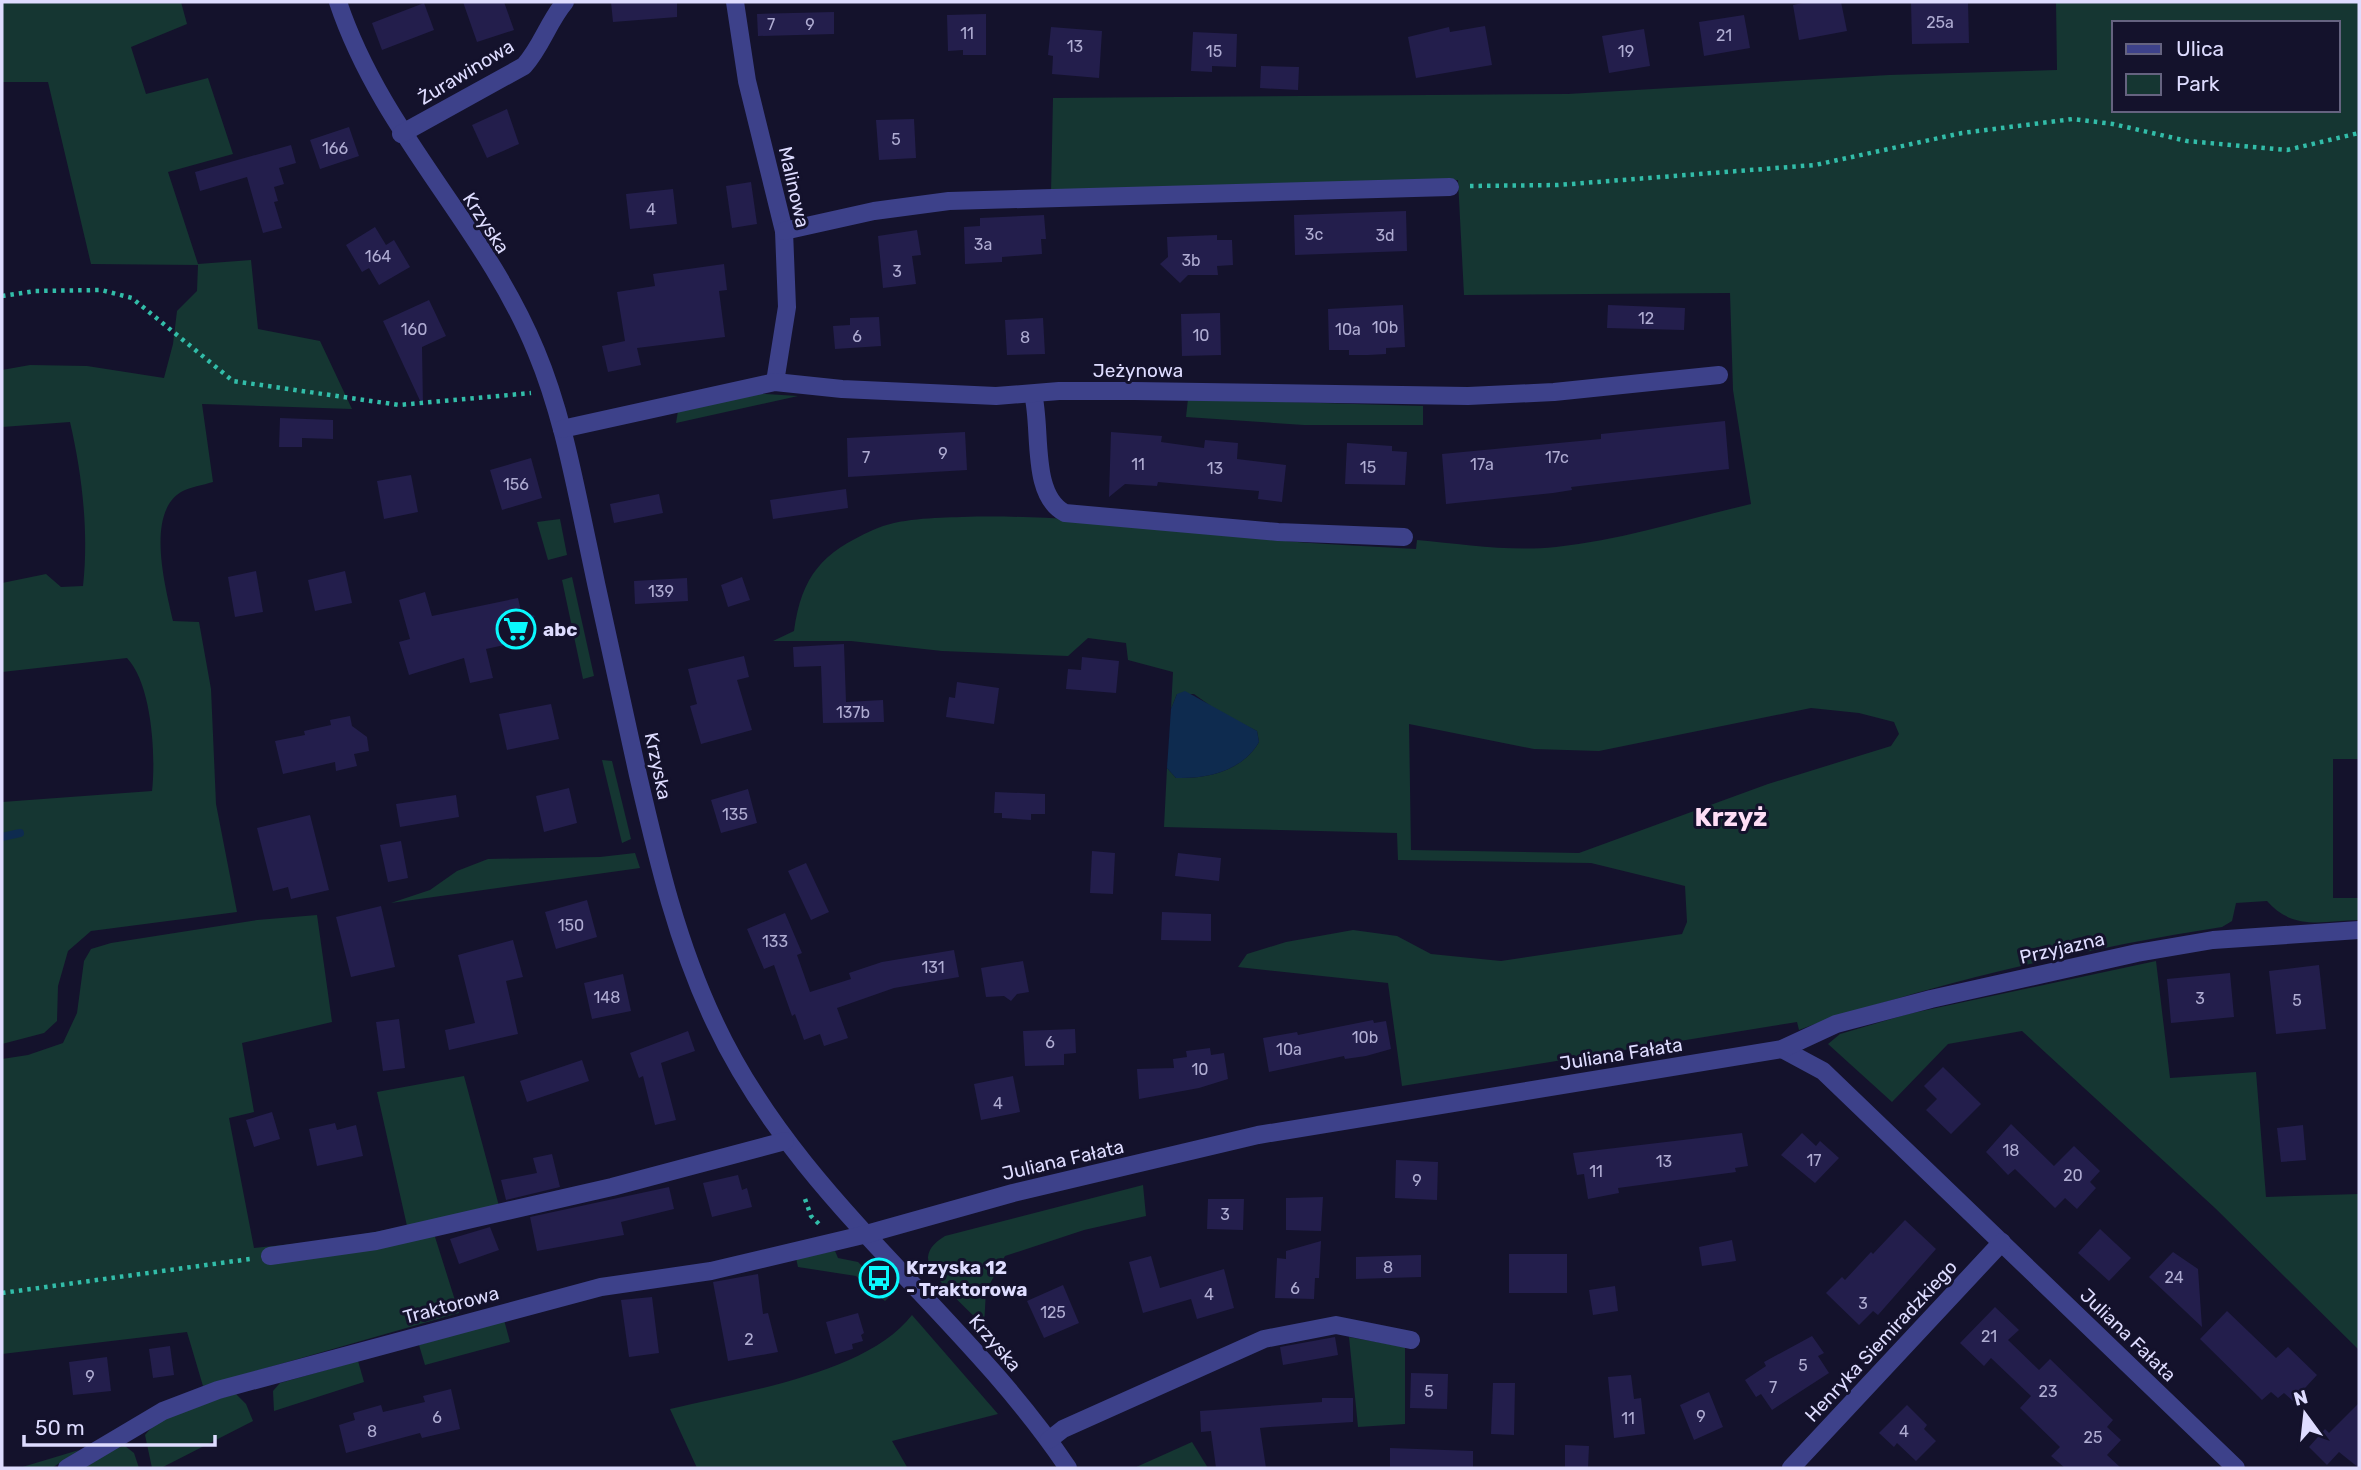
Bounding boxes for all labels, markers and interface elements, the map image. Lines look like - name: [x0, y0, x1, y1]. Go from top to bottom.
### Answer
- house number: 25a: [1926, 13, 1954, 32]
- house number: 7: [767, 15, 775, 34]
- house number: 9: [805, 15, 815, 34]
- legend: [2112, 21, 2340, 112]
- house number: 11: [960, 24, 974, 43]
- house number: 21: [1716, 26, 1732, 45]
- street label: Żurawinowa: [414, 34, 518, 110]
- text: Ulica: [2176, 36, 2224, 61]
- house number: 13: [1067, 37, 1083, 56]
- house number: 15: [1206, 42, 1222, 61]
- house number: 19: [1618, 42, 1634, 61]
- text: Park: [2176, 71, 2220, 96]
- house number: 5: [891, 130, 901, 149]
- house number: 166: [322, 139, 348, 158]
- street label: Malinowa: [774, 144, 814, 230]
- street label: Krzyska: [458, 188, 514, 258]
- house number: 4: [646, 200, 656, 219]
- house number: 3c: [1305, 225, 1323, 244]
- house number: 3d: [1375, 226, 1395, 245]
- house number: 3a: [974, 235, 992, 254]
- house number: 164: [365, 247, 391, 266]
- house number: 3b: [1181, 251, 1201, 270]
- house number: 3: [892, 262, 902, 281]
- house number: 12: [1638, 309, 1654, 328]
- house number: 10b: [1372, 318, 1398, 337]
- house number: 160: [401, 320, 427, 339]
- house number: 10a: [1335, 320, 1361, 339]
- house number: 10: [1192, 326, 1210, 345]
- house number: 6: [852, 327, 862, 346]
- house number: 8: [1020, 328, 1030, 347]
- street label: Jeżynowa: [1093, 359, 1183, 382]
- house number: 9: [938, 444, 948, 463]
- house number: 7: [862, 448, 870, 467]
- house number: 17c: [1545, 448, 1569, 467]
- house number: 11: [1131, 455, 1145, 474]
- house number: 17a: [1470, 455, 1494, 474]
- house number: 15: [1360, 458, 1376, 477]
- house number: 13: [1207, 459, 1223, 478]
- house number: 156: [503, 475, 529, 494]
- house number: 139: [648, 582, 674, 601]
- supermarket icon: abc: [495, 608, 537, 650]
- place label: abc: [543, 618, 577, 641]
- house number: 137b: [836, 703, 870, 722]
- street label: Krzyska: [640, 730, 676, 802]
- district label: Krzyż: [1694, 802, 1768, 833]
- house number: 135: [722, 805, 748, 824]
- house number: 150: [558, 916, 584, 935]
- street label: Przyjazna: [2017, 927, 2107, 969]
- house number: 133: [762, 932, 788, 951]
- house number: 131: [921, 958, 945, 977]
- house number: 148: [594, 988, 620, 1007]
- house number: 3: [2195, 989, 2205, 1008]
- house number: 5: [2292, 991, 2302, 1010]
- house number: 10b: [1352, 1028, 1378, 1047]
- house number: 6: [1045, 1033, 1055, 1052]
- street label: Juliana Fałata: [1558, 1033, 1684, 1075]
- house number: 10a: [1276, 1040, 1302, 1059]
- house number: 10: [1191, 1060, 1209, 1079]
- house number: 4: [993, 1094, 1003, 1113]
- street label: Juliana Fałata: [1000, 1135, 1126, 1185]
- house number: 18: [2002, 1141, 2020, 1160]
- house number: 17: [1806, 1151, 1822, 1170]
- house number: 13: [1656, 1152, 1672, 1171]
- house number: 11: [1589, 1162, 1603, 1181]
- house number: 20: [2063, 1166, 2083, 1185]
- house number: 9: [1412, 1171, 1422, 1190]
- house number: 3: [1220, 1205, 1230, 1224]
- street label: Henryka Siemiradzkiego: [1800, 1255, 1962, 1427]
- place label: Krzyska 12 - Traktorowa: [906, 1256, 1028, 1301]
- bus stop icon: Krzyska 12 - Traktorowa: [858, 1257, 900, 1299]
- house number: 8: [1383, 1258, 1393, 1277]
- house number: 24: [2164, 1268, 2184, 1287]
- house number: 6: [1290, 1279, 1300, 1298]
- street label: Traktorowa: [401, 1281, 501, 1329]
- street label: Juliana Fałata: [2075, 1284, 2181, 1386]
- house number: 4: [1204, 1285, 1214, 1304]
- house number: 3: [1858, 1294, 1868, 1313]
- house number: 125: [1040, 1303, 1066, 1322]
- street label: Krzyska: [964, 1310, 1026, 1376]
- house number: 21: [1981, 1327, 1997, 1346]
- house number: 2: [744, 1330, 754, 1349]
- house number: 5: [1798, 1356, 1808, 1375]
- house number: 9: [85, 1367, 95, 1386]
- house number: 7: [1769, 1378, 1777, 1397]
- north arrow: [2270, 1379, 2340, 1449]
- house number: 5: [1424, 1382, 1434, 1401]
- house number: 23: [2038, 1382, 2058, 1401]
- text: N: [2291, 1385, 2310, 1411]
- scale bar: [24, 1404, 215, 1448]
- house number: 9: [1696, 1407, 1706, 1426]
- house number: 6: [432, 1408, 442, 1427]
- house number: 11: [1621, 1409, 1635, 1428]
- text: 50 m: [35, 1415, 85, 1440]
- house number: 8: [367, 1422, 377, 1441]
- house number: 4: [1899, 1422, 1909, 1441]
- house number: 25: [2084, 1428, 2102, 1447]

